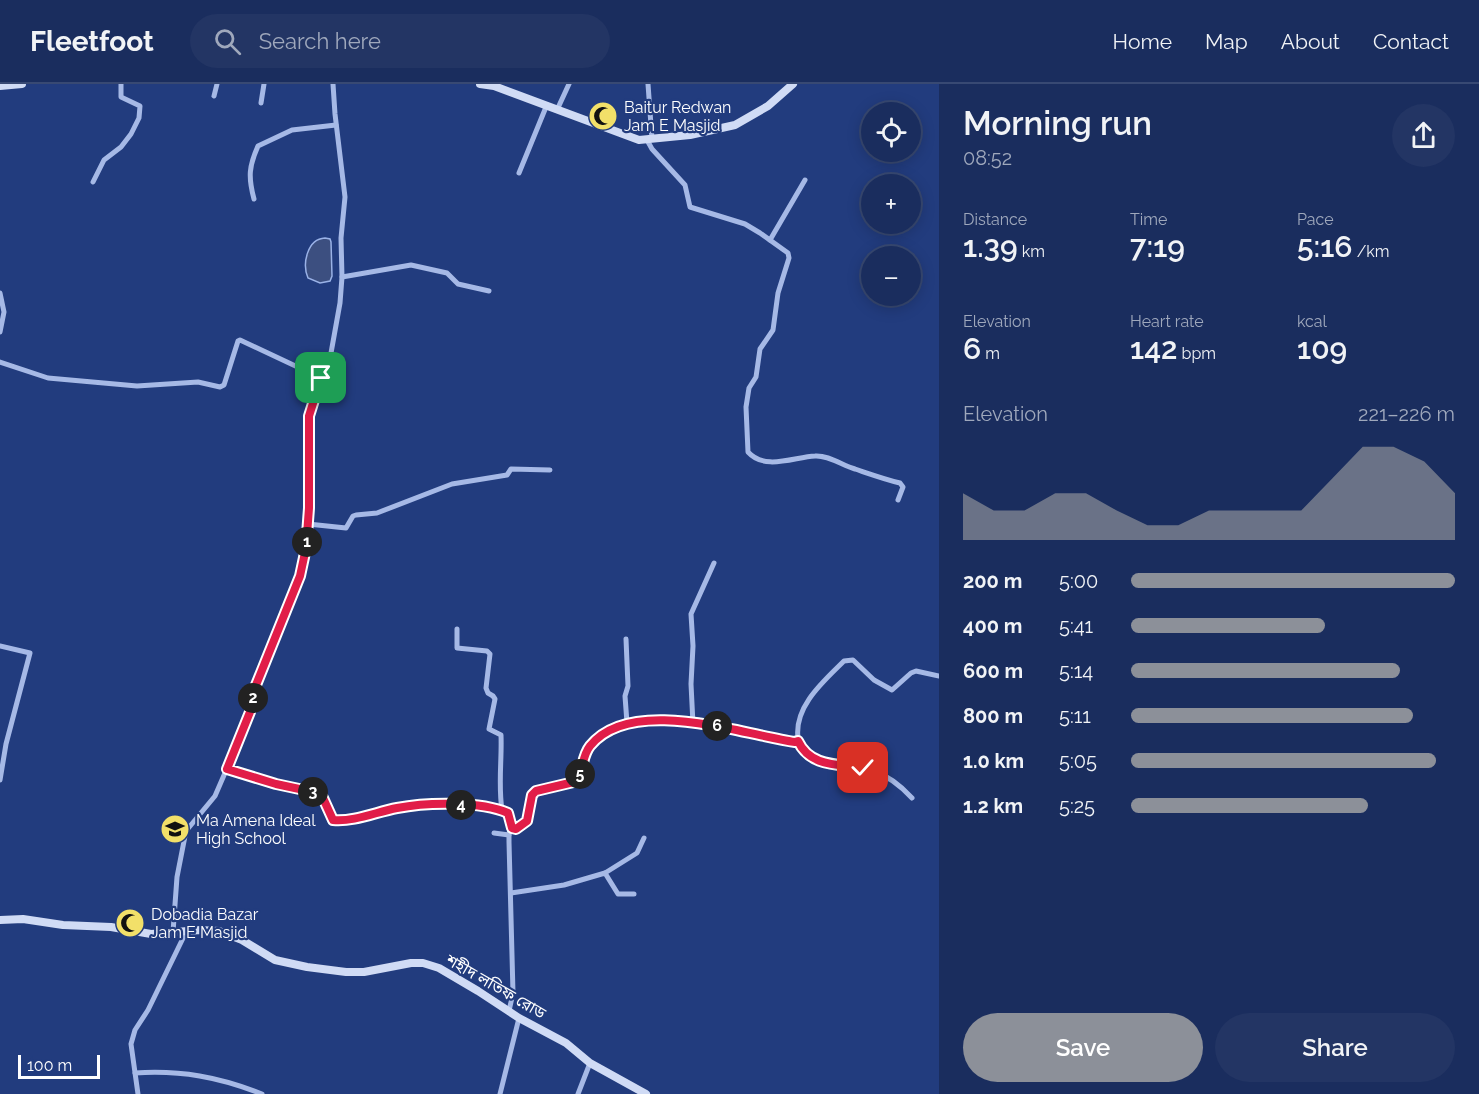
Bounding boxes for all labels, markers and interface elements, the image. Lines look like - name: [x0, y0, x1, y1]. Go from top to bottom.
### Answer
- search box: [190, 14, 610, 68]
- text: Fleetfoot: [30, 25, 154, 58]
- icon: search: [211, 25, 244, 58]
- text: Search here: [259, 28, 381, 54]
- text: Home: [1113, 29, 1172, 54]
- text: Map: [1205, 29, 1248, 54]
- text: About: [1281, 29, 1340, 54]
- text: Contact: [1373, 29, 1449, 54]
- place label: Baitur Redwan Jam E Masjid: [624, 98, 731, 135]
- mosque icon: Baitur Redwan Jam E Masjid: [587, 100, 619, 132]
- map controls: [861, 102, 921, 306]
- button: locate: [861, 102, 921, 162]
- text: Morning run: [963, 104, 1152, 143]
- button: share: [1392, 104, 1455, 167]
- text: 08:52: [963, 146, 1012, 170]
- button: +: [861, 174, 921, 234]
- text: Distance: [963, 210, 1027, 229]
- text: Time: [1130, 210, 1167, 229]
- text: Pace: [1297, 210, 1334, 229]
- text: 1.39: [963, 229, 1018, 264]
- text: 7:19: [1130, 229, 1185, 264]
- text: 5:16: [1297, 229, 1353, 264]
- text: km: [1018, 242, 1045, 261]
- text: /km: [1353, 242, 1390, 261]
- button: −: [861, 246, 921, 306]
- text: Elevation: [963, 312, 1031, 331]
- text: Heart rate: [1130, 312, 1204, 331]
- text: kcal: [1297, 312, 1327, 331]
- text: 6: [963, 331, 981, 366]
- text: 142: [1130, 331, 1178, 366]
- text: 109: [1297, 331, 1347, 366]
- text: m: [981, 344, 1000, 363]
- text: bpm: [1178, 344, 1216, 363]
- pin: [295, 352, 346, 403]
- icon: arrive: [304, 361, 337, 394]
- text: Elevation: [963, 402, 1048, 426]
- text: 221–226 m: [1358, 402, 1455, 426]
- pin: 1: [292, 527, 322, 557]
- text: 1: [303, 532, 311, 551]
- text: 200 m: [963, 569, 1022, 593]
- text: 5:00: [1059, 569, 1098, 593]
- text: 400 m: [963, 614, 1022, 638]
- text: 5:41: [1059, 614, 1093, 638]
- text: 600 m: [963, 659, 1023, 683]
- text: 5:14: [1059, 659, 1093, 683]
- pin: 2: [238, 683, 268, 713]
- text: 2: [248, 688, 258, 707]
- text: 800 m: [963, 704, 1023, 728]
- text: 5:11: [1059, 704, 1091, 728]
- pin: 6: [702, 711, 732, 741]
- text: 6: [712, 716, 722, 735]
- pin: [837, 742, 888, 793]
- text: 1.0 km: [963, 749, 1024, 773]
- text: 5:05: [1059, 749, 1097, 773]
- icon: check: [846, 751, 879, 784]
- pin: 5: [565, 759, 595, 789]
- text: 5: [576, 764, 584, 783]
- pin: 3: [298, 777, 328, 807]
- text: 3: [309, 782, 317, 801]
- pin: 4: [446, 790, 476, 820]
- text: 1.2 km: [963, 794, 1023, 818]
- text: 5:25: [1059, 794, 1095, 818]
- text: 4: [456, 795, 466, 814]
- place label: Ma Amena Ideal High School: [196, 811, 316, 848]
- school or university icon: Ma Amena Ideal High School: [159, 813, 191, 845]
- place label: Dobadia Bazar Jam E Masjid: [151, 905, 259, 942]
- mosque icon: Dobadia Bazar Jam E Masjid: [114, 907, 146, 939]
- street label: শহীদ লতিফ রোড: [442, 950, 550, 1023]
- button: Save: [963, 1013, 1203, 1082]
- button: Share: [1215, 1013, 1455, 1082]
- scale bar: [18, 1052, 100, 1080]
- text: 100 m: [27, 1056, 72, 1075]

